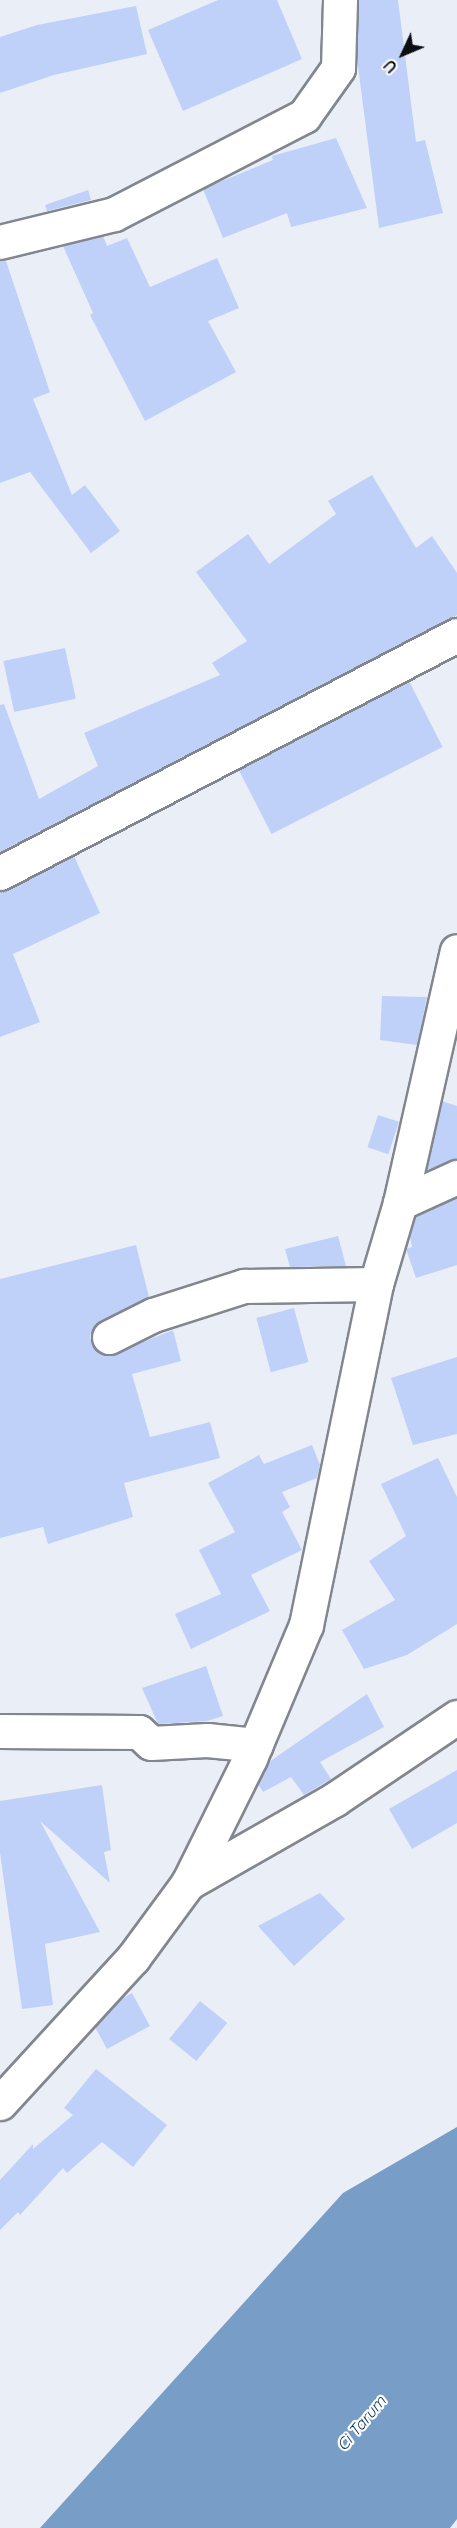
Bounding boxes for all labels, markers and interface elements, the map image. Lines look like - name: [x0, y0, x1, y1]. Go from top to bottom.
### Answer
- north arrow: [373, 24, 433, 84]
- text: U: [379, 55, 401, 78]
- water label: Ci Tarum: [332, 2392, 390, 2454]

